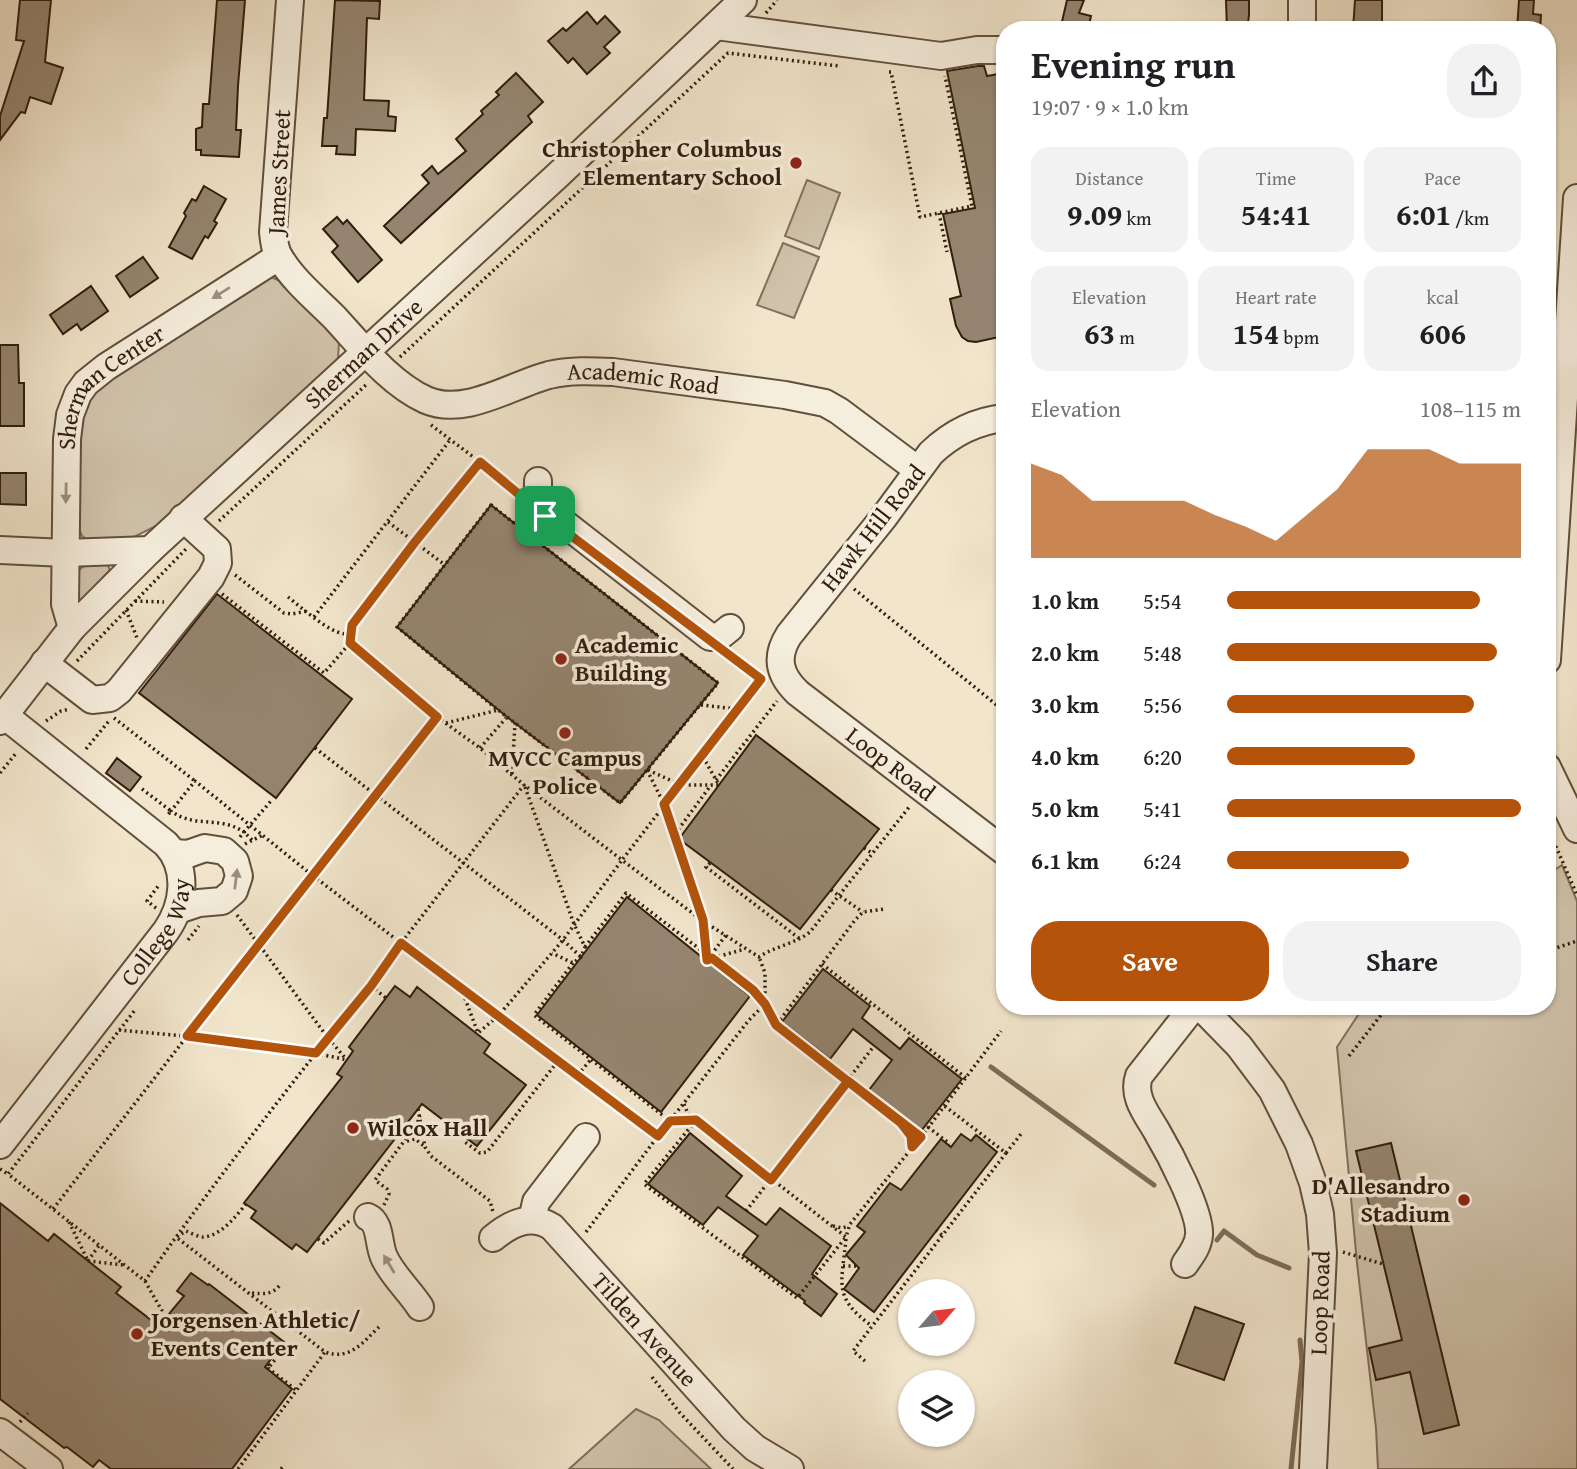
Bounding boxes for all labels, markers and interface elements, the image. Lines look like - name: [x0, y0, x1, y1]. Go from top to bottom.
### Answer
- text: Evening run: [1031, 36, 1235, 92]
- button: share: [1447, 44, 1521, 118]
- text: 19:07 · 9 × 1.0 km: [1031, 90, 1189, 123]
- street label: James Street: [258, 108, 299, 238]
- place label: Christopher Columbus Elementary School: [542, 131, 783, 194]
- marker: Christopher Columbus Elementary School: [788, 155, 804, 171]
- text: Distance: [1075, 164, 1143, 192]
- text: Time: [1256, 164, 1296, 192]
- text: Pace: [1424, 164, 1461, 192]
- text: 9.09: [1067, 192, 1122, 236]
- text: 54:41: [1241, 192, 1311, 236]
- text: 6:01: [1396, 192, 1451, 236]
- text: km: [1122, 204, 1152, 232]
- text: /km: [1451, 204, 1489, 232]
- text: Elevation: [1072, 283, 1147, 311]
- text: Heart rate: [1235, 283, 1317, 311]
- text: kcal: [1426, 283, 1459, 311]
- one-way arrow: [211, 287, 230, 300]
- street label: Sherman Drive: [296, 290, 430, 417]
- text: 63: [1084, 311, 1115, 355]
- text: 154: [1233, 311, 1279, 355]
- text: 606: [1419, 311, 1466, 355]
- street label: Sherman Center: [49, 316, 172, 450]
- text: m: [1115, 323, 1135, 351]
- text: bpm: [1279, 323, 1319, 351]
- street label: Academic Road: [566, 353, 722, 403]
- text: Elevation: [1031, 392, 1121, 425]
- text: 108–115 m: [1420, 392, 1521, 425]
- street label: Hawk Hill Road: [812, 456, 934, 599]
- one-way arrow: [61, 482, 72, 504]
- pin: [515, 486, 575, 546]
- icon: arrive: [526, 497, 564, 535]
- text: 1.0 km: [1031, 584, 1099, 617]
- text: 5:54: [1143, 584, 1182, 617]
- place label: Academic Building: [575, 627, 678, 690]
- text: 2.0 km: [1031, 636, 1099, 669]
- text: 5:48: [1143, 636, 1182, 669]
- marker: Academic Building: [553, 651, 569, 667]
- text: 3.0 km: [1031, 688, 1099, 721]
- text: 5:56: [1143, 688, 1182, 721]
- street label: Loop Road: [839, 718, 943, 809]
- marker: MVCC Campus Police: [557, 725, 573, 741]
- place label: MVCC Campus Police: [488, 740, 642, 803]
- text: 4.0 km: [1031, 740, 1099, 773]
- text: 6:20: [1143, 740, 1182, 773]
- text: 5.0 km: [1031, 792, 1099, 825]
- text: 5:41: [1143, 792, 1182, 825]
- text: 6.1 km: [1031, 844, 1099, 877]
- text: 6:24: [1143, 844, 1182, 877]
- one-way arrow: [231, 867, 242, 889]
- street label: College Way: [112, 878, 198, 993]
- button: Save: [1031, 921, 1269, 1001]
- button: Share: [1283, 921, 1521, 1001]
- place label: Wilcox Hall: [367, 1110, 488, 1145]
- marker: Wilcox Hall: [345, 1120, 361, 1136]
- place label: D'Allesandro Stadium: [1312, 1168, 1450, 1231]
- marker: D'Allesandro Stadium: [1456, 1192, 1472, 1208]
- street label: Loop Road: [1300, 1250, 1339, 1356]
- one-way arrow: [383, 1254, 395, 1273]
- street label: Tilden Avenue: [584, 1264, 706, 1394]
- north arrow: [898, 1279, 975, 1356]
- map controls: [898, 1279, 975, 1447]
- place label: Jorgensen Athletic/ Events Center: [147, 1302, 361, 1365]
- marker: Jorgensen Athletic/ Events Center: [129, 1326, 145, 1342]
- button: layers: [898, 1370, 975, 1447]

